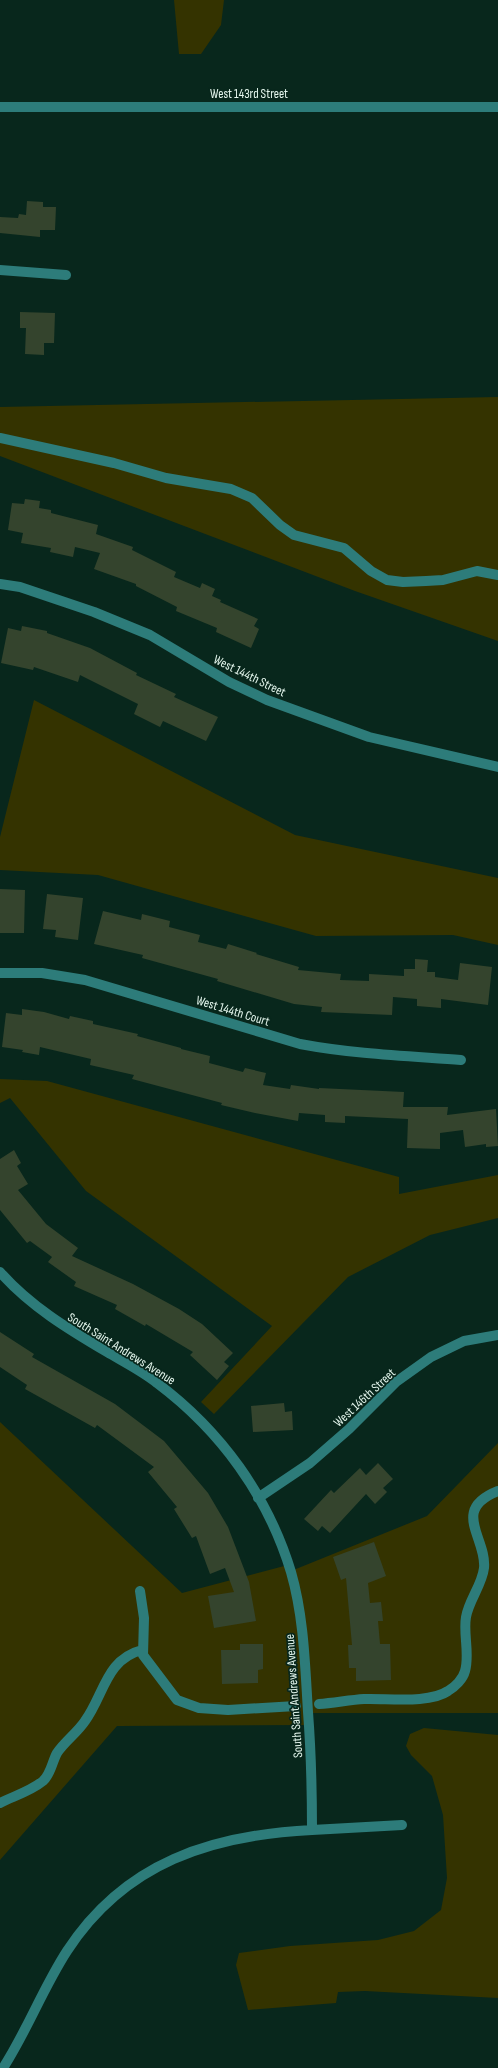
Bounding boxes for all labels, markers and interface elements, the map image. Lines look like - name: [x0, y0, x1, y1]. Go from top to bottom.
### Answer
- street label: West 143rd Street: [210, 86, 288, 102]
- street label: West 144th Street: [211, 651, 288, 700]
- street label: West 144th Court: [194, 992, 271, 1030]
- street label: South Saint Andrews Avenue: [65, 1309, 178, 1388]
- street label: West 146th Street: [330, 1365, 399, 1430]
- street label: South Saint Andrews Avenue: [282, 1634, 306, 1758]

